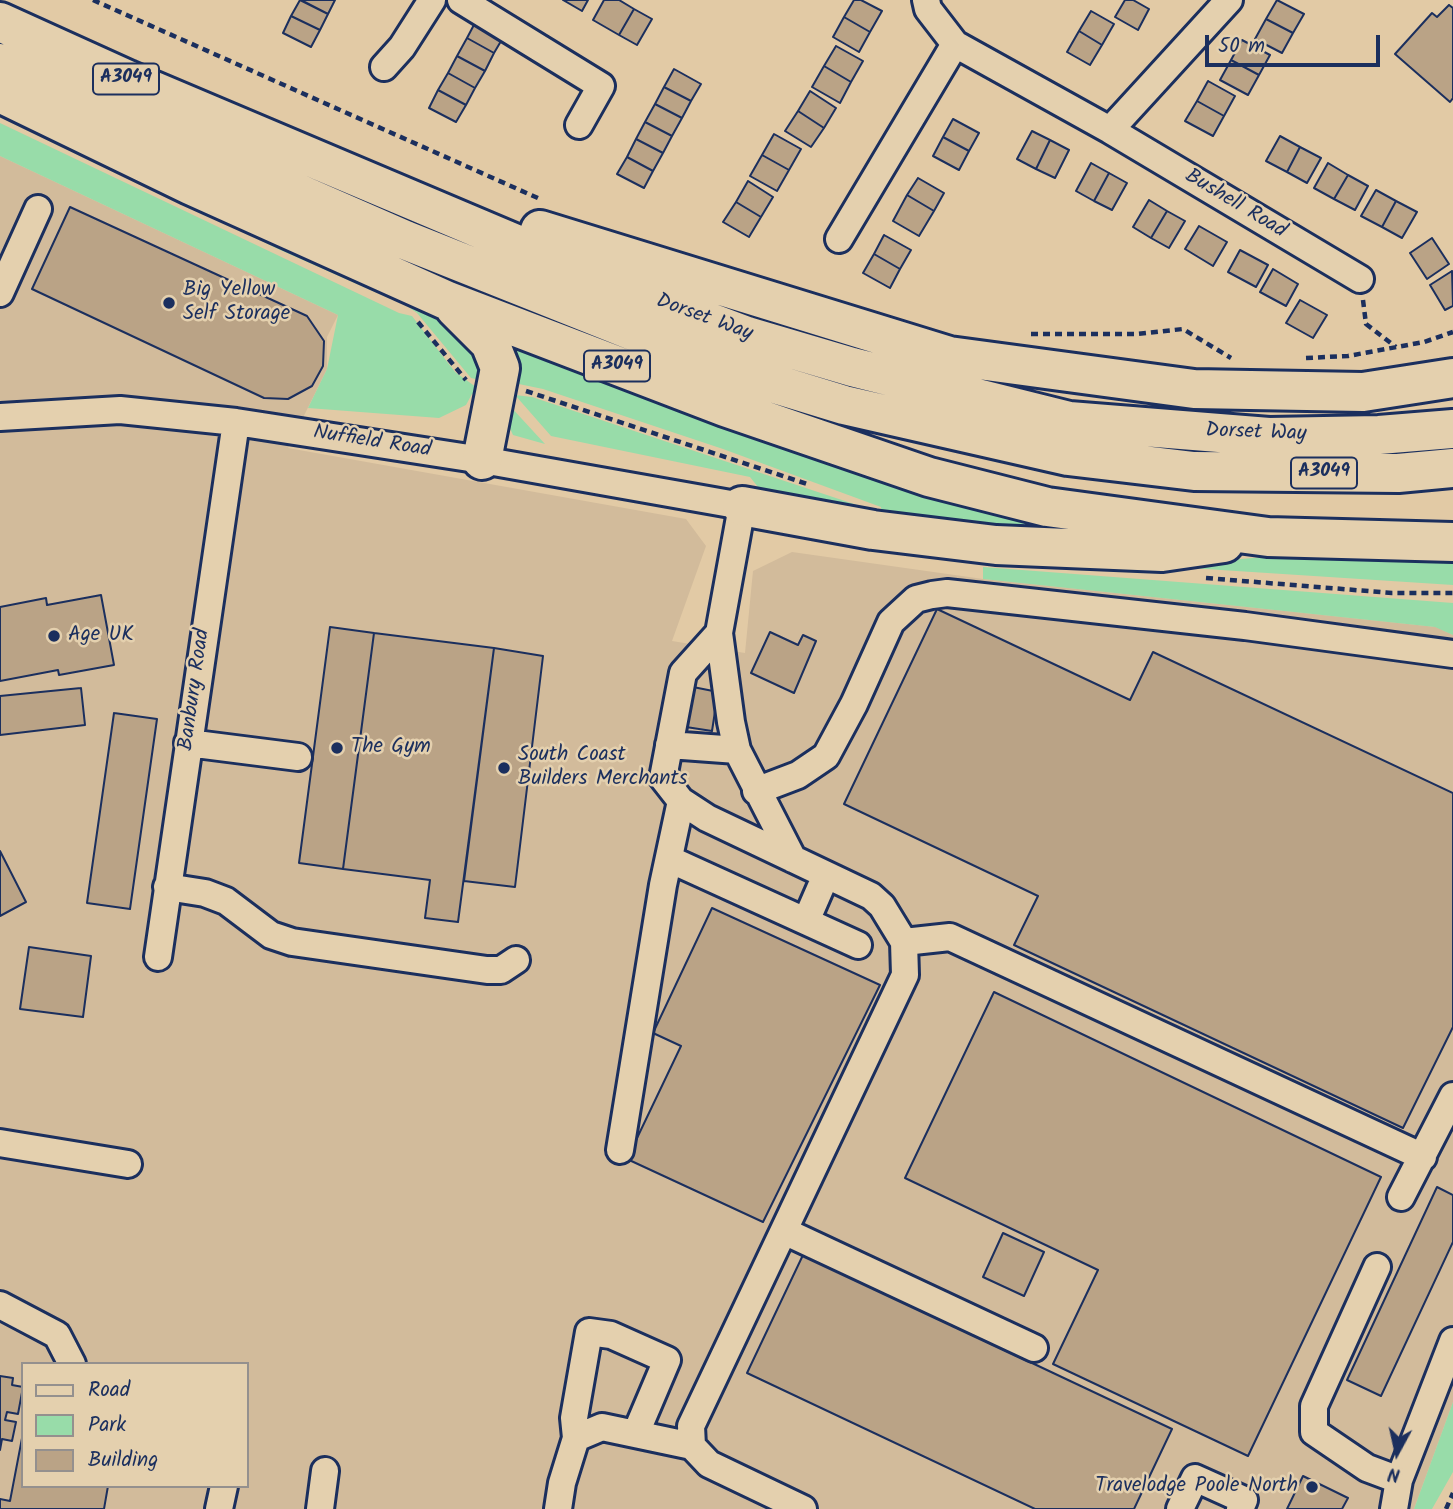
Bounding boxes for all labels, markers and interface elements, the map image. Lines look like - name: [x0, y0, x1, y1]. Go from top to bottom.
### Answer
- scale bar: [1208, 21, 1383, 65]
- text: 50 m: [1218, 30, 1265, 63]
- road number: A3049: [93, 64, 159, 94]
- street label: Bushell Road: [1180, 165, 1290, 245]
- place label: Big Yellow Self Storage: [183, 278, 290, 328]
- street label: Dorset Way: [652, 290, 756, 348]
- marker: Big Yellow Self Storage: [161, 295, 177, 311]
- road number: A3049: [584, 350, 650, 382]
- street label: Dorset Way: [1205, 420, 1307, 448]
- street label: Nuffield Road: [311, 421, 433, 465]
- road number: A3049: [1291, 458, 1357, 488]
- place label: Age UK: [68, 623, 134, 649]
- street label: Banbury Road: [175, 627, 217, 753]
- marker: Age UK: [46, 628, 62, 644]
- place label: The Gym: [351, 735, 431, 761]
- marker: The Gym: [329, 740, 345, 756]
- place label: South Coast Builders Merchants: [518, 743, 688, 793]
- marker: South Coast Builders Merchants: [496, 760, 512, 776]
- legend: [21, 1362, 248, 1488]
- text: Road: [88, 1374, 130, 1407]
- text: Park: [88, 1409, 126, 1442]
- north arrow: [1362, 1418, 1432, 1488]
- text: Building: [88, 1444, 158, 1477]
- text: N: [1386, 1458, 1402, 1489]
- place label: Travelodge Poole North: [1095, 1474, 1298, 1500]
- marker: Travelodge Poole North: [1304, 1479, 1320, 1495]

